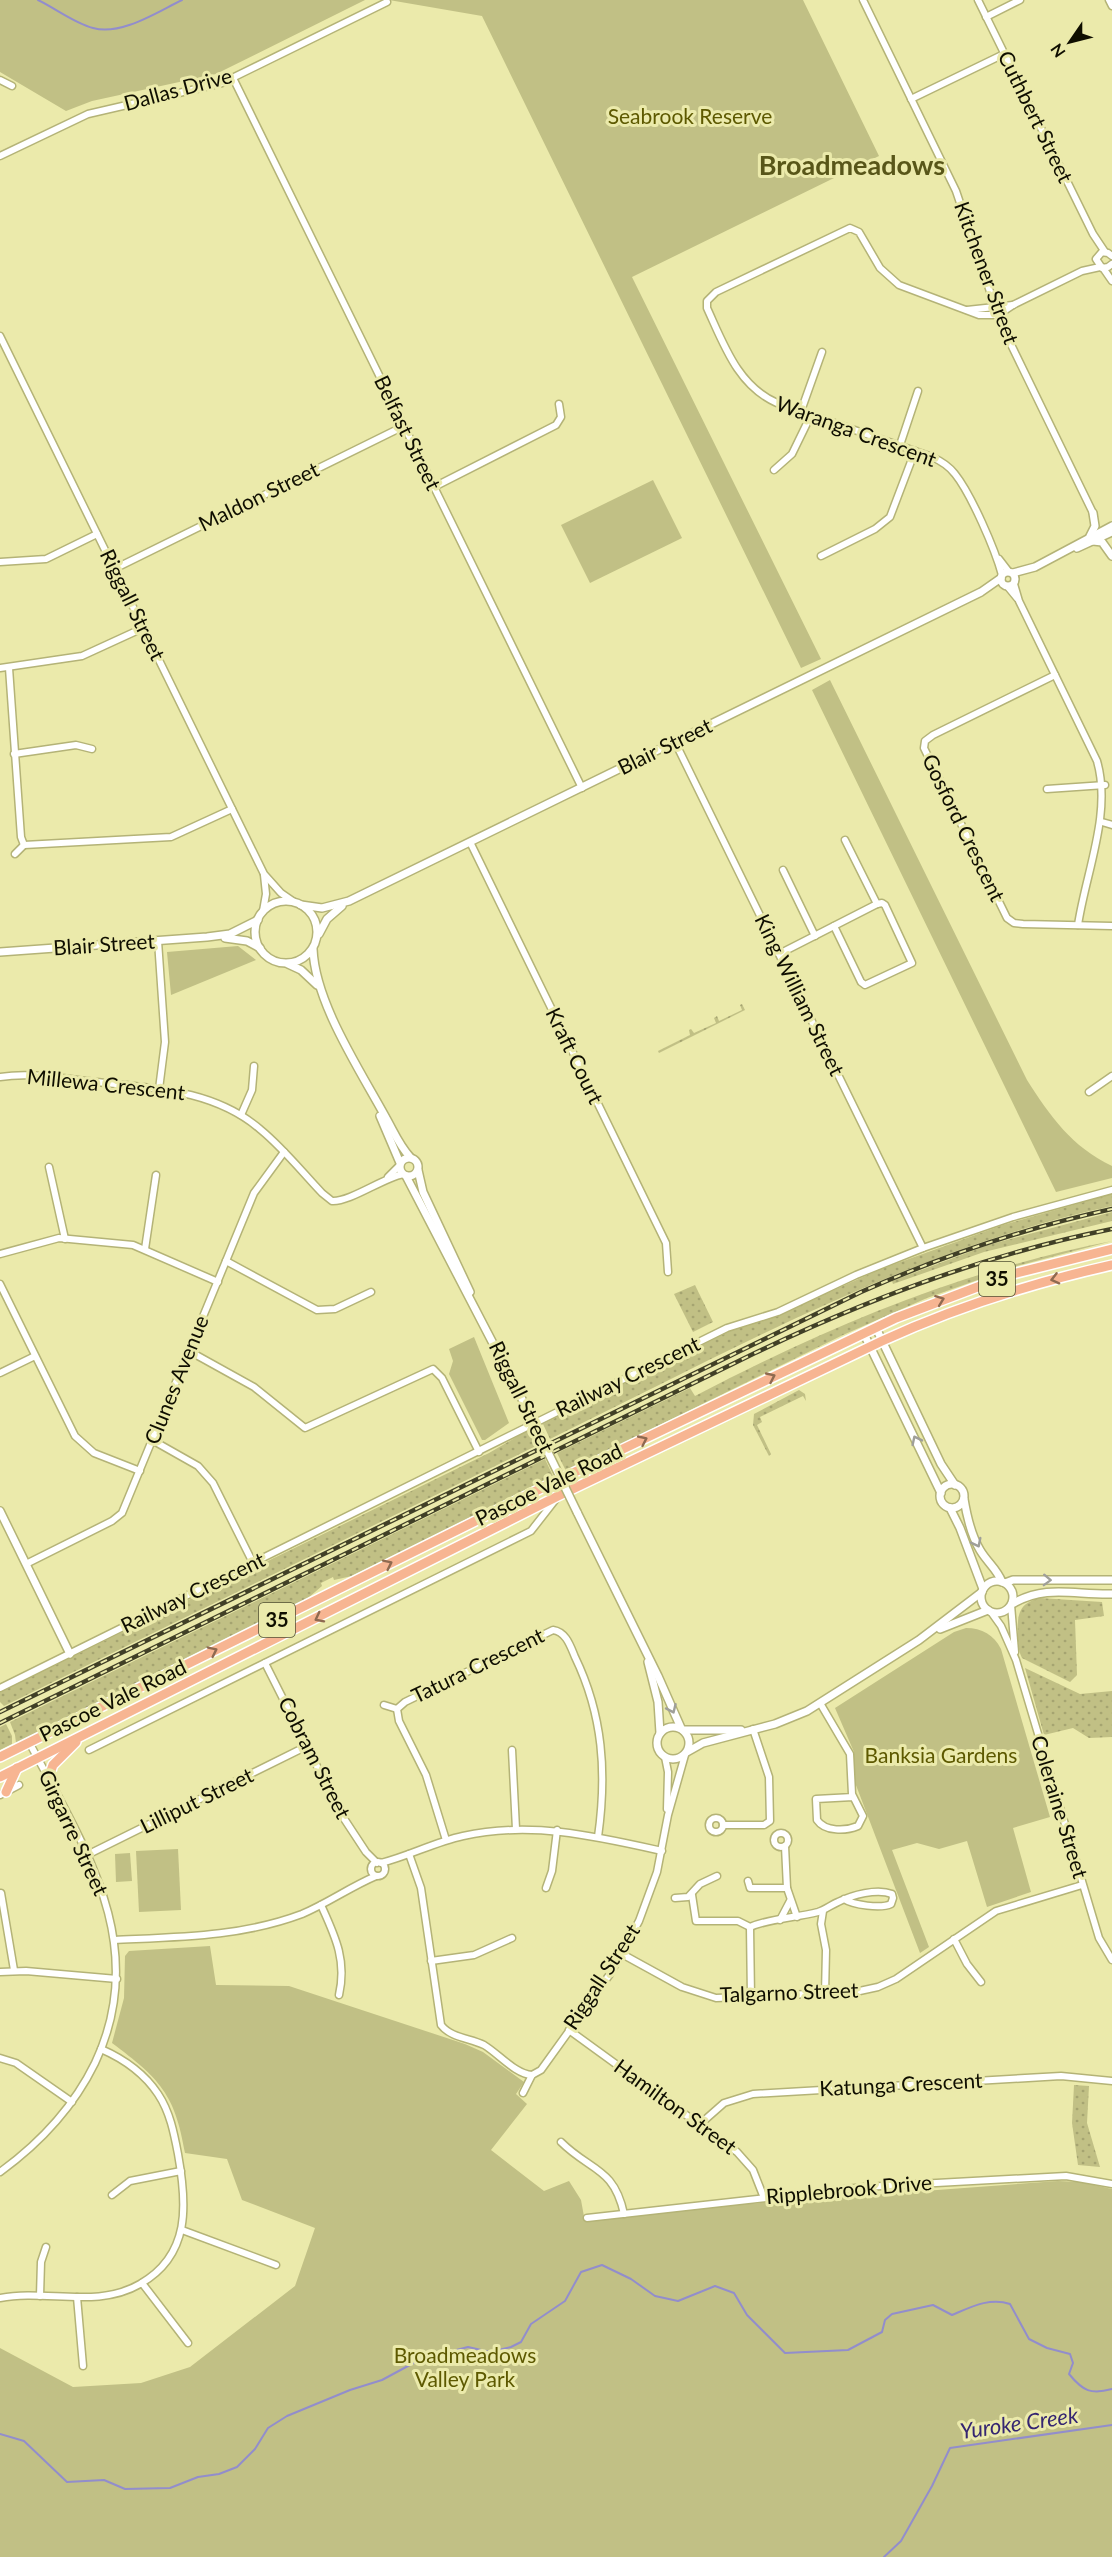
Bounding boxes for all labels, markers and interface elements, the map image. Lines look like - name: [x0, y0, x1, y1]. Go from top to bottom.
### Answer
- north arrow: [1040, 12, 1100, 72]
- text: N: [1046, 40, 1069, 61]
- street label: Cuthbert Street: [994, 46, 1079, 187]
- street label: Dallas Drive: [121, 62, 234, 115]
- park label: Seabrook Reserve: [608, 103, 772, 128]
- district label: Broadmeadows: [759, 148, 945, 181]
- street label: Kitchener Street: [950, 198, 1025, 348]
- street label: Belfast Street: [370, 371, 447, 494]
- street label: Waranga Crescent: [773, 390, 941, 471]
- street label: Maldon Street: [194, 456, 323, 536]
- street label: Riggall Street: [96, 545, 171, 665]
- street label: Blair Street: [613, 712, 716, 779]
- street label: Gosford Crescent: [918, 750, 1011, 906]
- street label: King William Street: [750, 909, 851, 1080]
- street label: Blair Street: [52, 927, 156, 960]
- street label: Kraft Court: [541, 1003, 610, 1108]
- street label: Millewa Crescent: [26, 1063, 187, 1104]
- road number: 35: [979, 1262, 1015, 1296]
- one-way arrow: [1050, 1271, 1060, 1284]
- one-way arrow: [933, 1295, 944, 1307]
- street label: Clunes Avenue: [138, 1311, 213, 1448]
- street label: Railway Crescent: [551, 1330, 704, 1421]
- street label: Riggall Street: [485, 1337, 560, 1457]
- one-way arrow: [765, 1372, 776, 1384]
- one-way arrow: [636, 1435, 647, 1447]
- one-way arrow: [912, 1435, 924, 1446]
- street label: Pascoe Vale Road: [471, 1437, 626, 1530]
- one-way arrow: [970, 1537, 982, 1548]
- street label: Railway Crescent: [116, 1546, 269, 1637]
- one-way arrow: [382, 1560, 393, 1572]
- one-way arrow: [1043, 1574, 1052, 1587]
- road number: 35: [259, 1603, 295, 1637]
- one-way arrow: [314, 1611, 325, 1622]
- street label: Tatura Crescent: [407, 1622, 548, 1707]
- one-way arrow: [207, 1647, 218, 1658]
- street label: Pascoe Vale Road: [35, 1653, 190, 1746]
- street label: Cobram Street: [274, 1692, 357, 1823]
- one-way arrow: [664, 1702, 676, 1713]
- street label: Coleraine Street: [1027, 1732, 1094, 1882]
- park label: Banksia Gardens: [865, 1742, 1017, 1767]
- street label: Lilliput Street: [136, 1761, 257, 1838]
- street label: Girgarre Street: [34, 1766, 115, 1900]
- street label: Riggall Street: [557, 1918, 644, 2034]
- street label: Talgarno Street: [719, 1977, 859, 2006]
- street label: Hamilton Street: [610, 2053, 742, 2159]
- street label: Katunga Crescent: [819, 2067, 984, 2100]
- street label: Ripplebrook Drive: [765, 2169, 933, 2208]
- park label: Broadmeadows Valley Park: [394, 2342, 536, 2391]
- water label: Yuroke Creek: [958, 2401, 1080, 2444]

